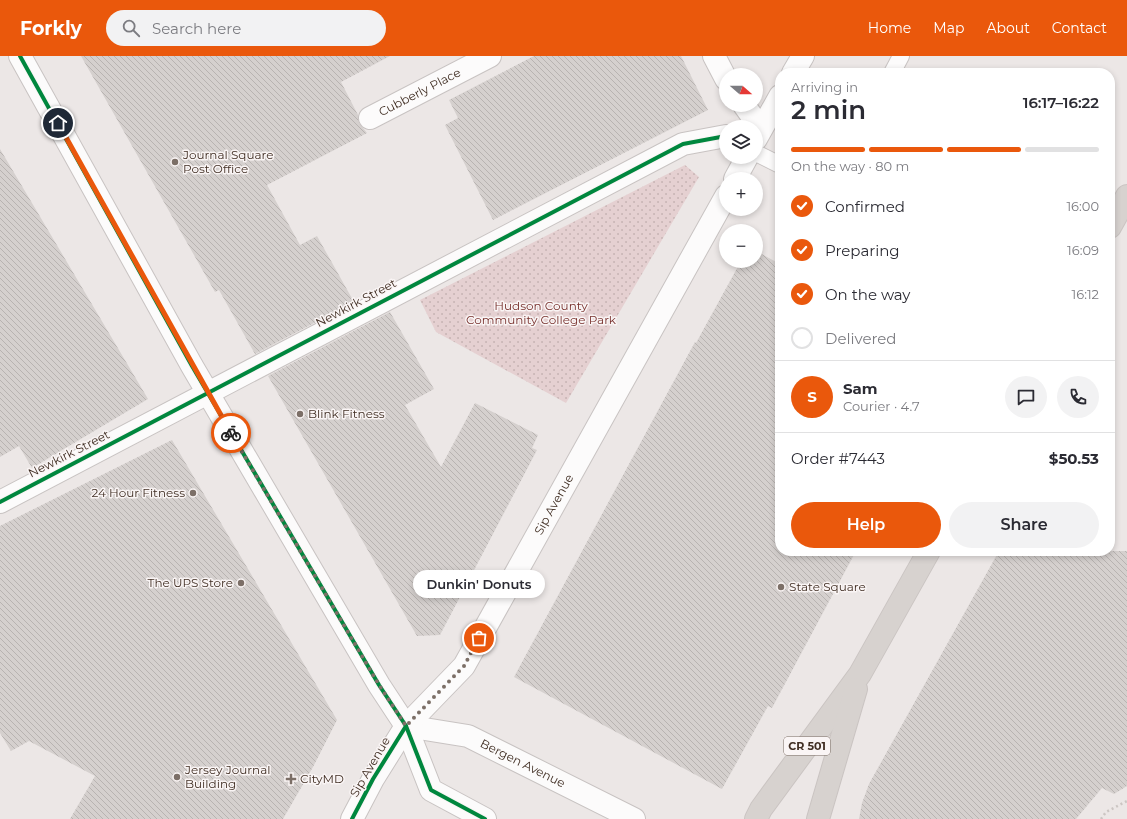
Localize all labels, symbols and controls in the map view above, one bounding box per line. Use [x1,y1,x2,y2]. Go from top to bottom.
search box [106,10,386,46]
text: Forkly [20,17,82,40]
icon: search [120,17,142,39]
text: Search here [152,19,241,38]
text: Home [868,19,911,37]
text: Map [933,19,964,37]
text: About [986,19,1030,37]
text: Contact [1052,19,1107,37]
street label: Cubberly Place [376,64,463,119]
north arrow [719,68,763,112]
map controls [719,68,763,268]
text: Arriving in [791,79,858,95]
text: 16:17–16:22 [1023,93,1099,112]
text: 2 min [791,94,866,126]
pin [41,106,75,140]
icon: home [47,112,69,134]
button: layers [719,120,763,164]
place label: Journal Square Post Office [182,147,273,176]
marker: Journal Square Post Office [170,157,180,167]
text: On the way · 80 m [791,158,909,174]
button: + [719,172,763,216]
icon: check [791,195,813,217]
text: Confirmed [825,197,905,216]
text: 16:00 [1066,198,1099,214]
button: − [719,224,763,268]
icon: check [791,239,813,261]
text: Preparing [825,241,900,260]
text: 16:09 [1067,242,1099,258]
street label: Newkirk Street [313,275,399,330]
icon: check [791,283,813,305]
text: On the way [825,285,910,304]
text: 16:12 [1072,286,1099,302]
park label: Hudson County Community College Park [466,298,617,327]
text: Delivered [825,329,897,348]
button: chat [1005,376,1047,418]
button: phone [1057,376,1099,418]
text: Sam [843,379,878,398]
text: S [807,387,817,406]
text: Courier · 4.7 [843,398,920,414]
place label: Blink Fitness [308,406,385,421]
marker: Blink Fitness [295,409,305,419]
courier [211,413,251,453]
icon: bike [220,422,242,444]
street label: Newkirk Street [26,427,112,480]
text: Order #7443 [791,449,885,468]
text: $50.53 [1049,449,1099,468]
street label: Sip Avenue [531,471,577,537]
place label: 24 Hour Fitness [91,485,185,500]
marker: 24 Hour Fitness [188,488,198,498]
button: Help [791,502,941,548]
button: Share [949,502,1099,548]
callout: Dunkin' Donuts [413,570,545,598]
place label: The UPS Store [148,575,233,590]
text: Dunkin' Donuts [427,576,531,592]
marker: The UPS Store [236,578,246,588]
place label: State Square [789,579,866,594]
marker: State Square [776,582,786,592]
pin [462,621,496,655]
icon: bag [468,627,490,649]
street label: Sip Avenue [346,734,393,800]
street label: Bergen Avenue [478,735,568,790]
road number: CR 501 [784,737,830,755]
place label: Jersey Journal Building [184,762,270,791]
place label: CityMD [300,771,344,786]
marker: Jersey Journal Building [172,772,182,782]
marker: CityMD [285,773,297,785]

